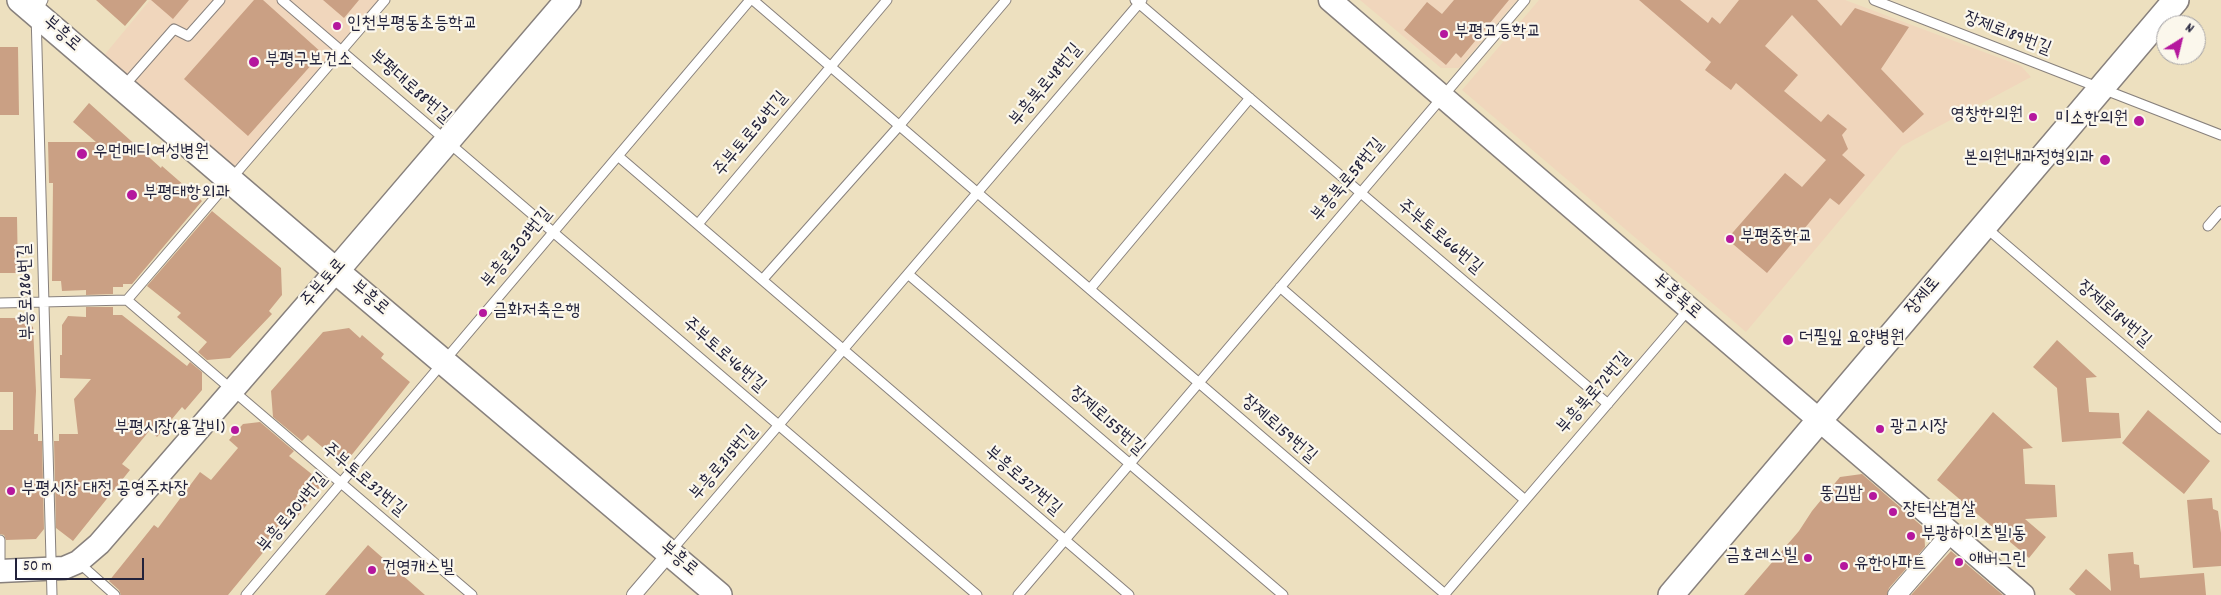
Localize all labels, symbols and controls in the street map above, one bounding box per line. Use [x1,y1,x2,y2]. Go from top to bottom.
street label: 장제로189번길 [1960,8,2054,62]
street label: 부흥로 [38,13,84,57]
place label: 인천부평동초등학교 [347,15,477,37]
north arrow [2156,15,2206,65]
text: N [2181,19,2198,39]
marker: 인천부평동초등학교 [331,20,343,32]
place label: 부평고등학교 [1454,23,1541,45]
marker: 부평고등학교 [1438,28,1450,40]
street label: 부흥북로48번길 [1006,40,1088,132]
street label: 부평대로88번길 [364,47,454,129]
place label: 부평구보건소 [265,51,352,73]
marker: 부평구보건소 [247,55,261,69]
street label: 주부토로56번길 [710,88,794,182]
place label: 영창한의원 [1951,106,2023,128]
place label: 미소한의원 [2056,110,2128,132]
marker: 영창한의원 [2027,111,2039,123]
marker: 미소한의원 [2132,114,2146,128]
street label: 부흥북로58번길 [1308,135,1390,227]
place label: 우먼메디여성병원 [93,143,209,165]
marker: 우먼메디여성병원 [75,147,89,161]
place label: 본의원내과정형외과 [1964,149,2094,171]
marker: 본의원내과정형외과 [2098,153,2112,167]
place label: 부평대항외과 [143,184,230,206]
marker: 부평대항외과 [125,188,139,202]
street label: 주부토로66번길 [1392,196,1486,280]
street label: 부흥로303번길 [478,204,558,294]
place label: 부평중학교 [1740,228,1812,250]
marker: 부평중학교 [1724,233,1736,245]
street label: 부흥로286번길 [16,243,40,341]
street label: 주부토로 [298,255,352,313]
street label: 부흥북로 [1647,271,1705,325]
street label: 장제로 [1902,273,1946,321]
street label: 부흥로 [345,277,393,321]
street label: 장제로184번길 [2072,277,2154,353]
place label: 금화저축은행 [493,302,580,324]
marker: 금화저축은행 [477,307,489,319]
street label: 주부토로46번길 [677,314,769,398]
place label: 더필잎 요양병원 [1799,329,1905,351]
marker: 더필잎 요양병원 [1781,333,1795,347]
street label: 부흥북로72번길 [1553,349,1637,439]
street label: 장제로155번길 [1064,383,1148,461]
street label: 장제로159번길 [1236,391,1320,469]
place label: 광고시장 [1890,418,1948,440]
place label: 부평시장(용갈비) [115,419,225,441]
street label: 부흥로315번길 [686,422,764,506]
marker: 광고시장 [1874,423,1886,435]
marker: 부평시장(용갈비) [229,424,241,436]
street label: 주부토로32번길 [317,440,409,522]
street label: 부흥로327번길 [979,443,1065,521]
street label: 부흥로304번길 [254,470,334,558]
place label: 부평시장 대정 공영주차장 [21,480,189,502]
marker: 부평시장 대정 공영주차장 [5,485,17,497]
place label: 뚱김밥 [1820,485,1863,507]
marker: 뚱김밥 [1867,490,1879,502]
place label: 장터삼겹살 [1903,501,1975,523]
marker: 장터삼겹살 [1887,506,1899,518]
place label: 부광하이츠빌1동 [1921,525,2026,547]
marker: 부광하이츠빌1동 [1905,530,1917,542]
street label: 부흥로 [654,538,702,582]
place label: 금호레스빌 [1726,547,1798,569]
scale bar [18,548,146,580]
place label: 애버그린 [1969,551,2027,573]
marker: 금호레스빌 [1802,552,1814,564]
place label: 유한아파트 [1854,555,1926,577]
text: 50 m [23,556,52,578]
marker: 애버그린 [1953,556,1965,568]
place label: 건영캐스빌 [382,559,454,581]
marker: 유한아파트 [1838,560,1850,572]
marker: 건영캐스빌 [366,564,378,576]

